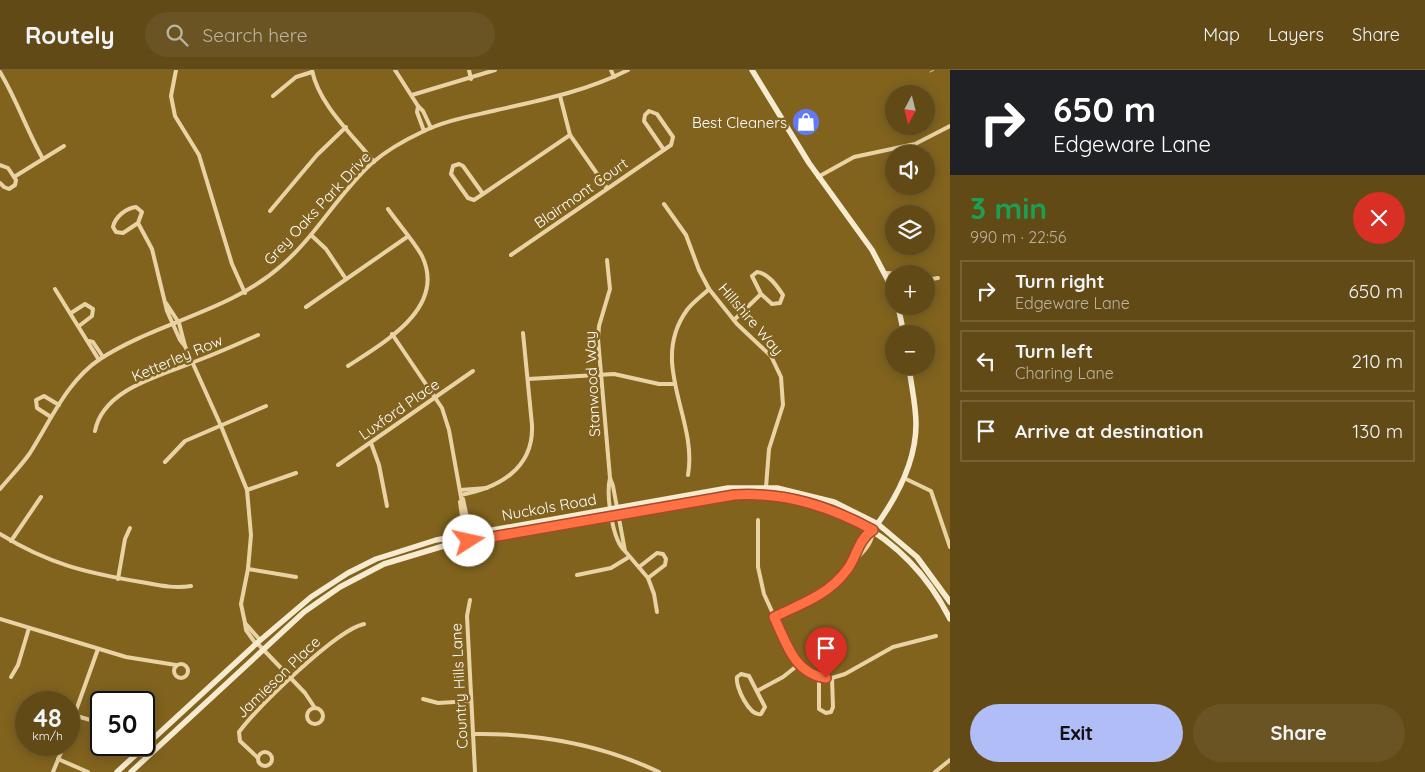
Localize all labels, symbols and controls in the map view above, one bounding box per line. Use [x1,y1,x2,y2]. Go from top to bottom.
search box [145,12,495,57]
text: Routely [25,20,115,50]
icon: search [163,21,191,49]
text: Search here [203,23,307,47]
text: Map [1203,23,1240,46]
text: Layers [1268,23,1324,46]
text: Share [1352,23,1400,46]
north arrow [885,85,935,135]
map controls [885,85,935,375]
text: 650 m [1053,87,1156,131]
icon: right [970,90,1035,155]
shop icon: Best Cleaners [791,107,821,137]
place label: Best Cleaners [692,113,787,132]
text: Edgeware Lane [1053,130,1211,158]
button: sound [885,145,935,195]
street label: Grey Oaks Park Drive [259,147,375,269]
street label: Blairmont Court [530,154,632,232]
text: 3 min [970,189,1047,227]
button: close [1353,192,1405,244]
button: layers [885,205,935,255]
text: 990 m · 22:56 [970,227,1066,247]
button: + [885,265,935,315]
text: Turn right [1015,269,1104,293]
icon: right [972,277,1000,305]
street label: Hillshire Way [714,279,788,359]
text: 650 m [1349,279,1403,303]
text: Edgeware Lane [1015,293,1130,313]
button: − [885,325,935,375]
street label: Ketterley Row [129,330,225,386]
street label: Stanwood Way [580,331,604,437]
text: Turn left [1015,339,1093,363]
icon: left [972,347,1000,375]
text: 210 m [1352,349,1403,373]
text: Charing Lane [1015,363,1114,383]
street label: Luxford Place [355,374,443,444]
icon: arrive [972,417,1000,445]
text: Arrive at destination [1015,419,1204,443]
text: 130 m [1352,419,1403,443]
street label: Nuckols Road [500,489,598,525]
position arrow [442,514,494,566]
street label: Country Hills Lane [446,623,472,749]
pin [805,627,847,678]
street label: Jamieson Place [232,632,324,722]
icon: arrive [812,634,840,662]
speed limit sign: 50 [90,691,155,756]
text: 48 [33,702,62,733]
button: Exit [970,704,1183,762]
button: Share [1193,704,1405,762]
text: km/h [32,728,63,743]

